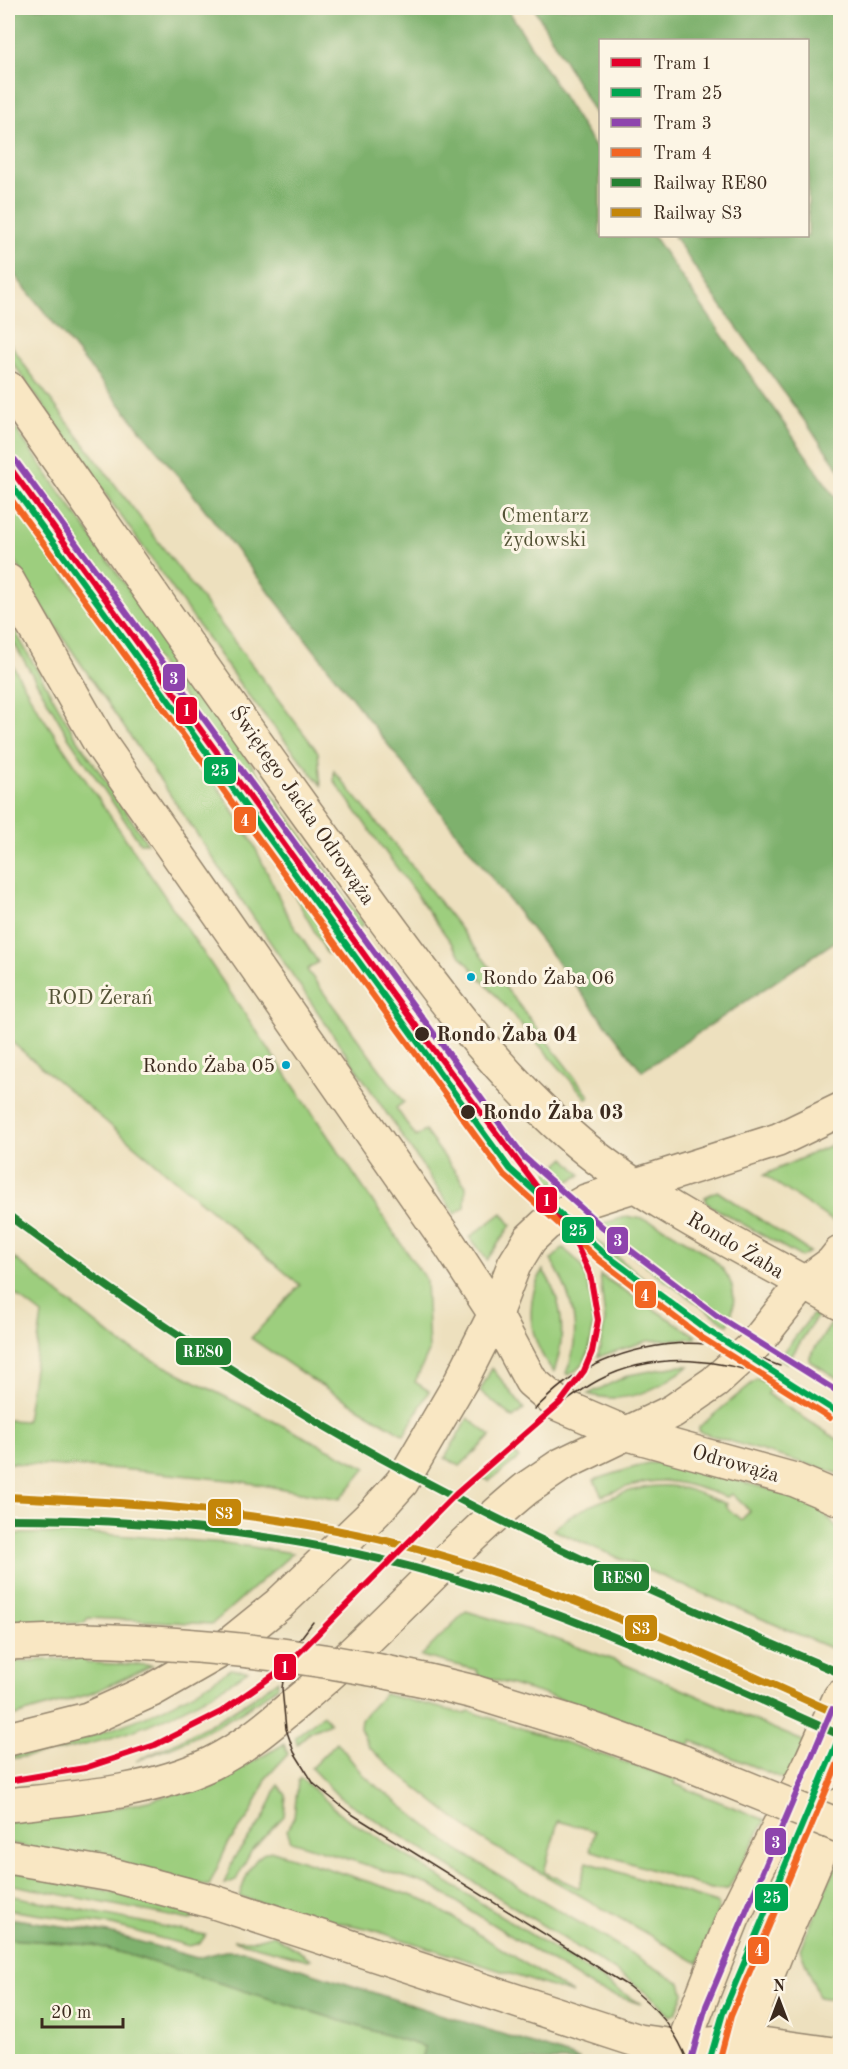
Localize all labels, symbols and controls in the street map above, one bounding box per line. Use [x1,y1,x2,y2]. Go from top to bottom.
legend [599,39,809,237]
text: Tram 1 [653,55,712,73]
text: Tram 25 [653,85,722,103]
text: Tram 3 [653,115,712,133]
text: Tram 4 [653,145,712,163]
text: Railway RE80 [653,175,767,193]
text: Railway S3 [653,205,743,223]
park label: Cmentarz żydowski [501,506,589,551]
line badge: 3 [162,663,186,692]
text: 3 [169,672,179,688]
line badge: 1 [175,696,198,725]
street label: Świętego Jacka Odrowąża [225,700,383,909]
text: 1 [182,704,192,720]
line badge: 25 [203,756,237,785]
text: 25 [211,764,229,780]
line badge: 4 [233,806,257,834]
text: 4 [240,814,250,830]
place label: Rondo Żaba 06 [482,967,615,989]
marker: Rondo Żaba 06 [465,971,477,983]
park label: ROD Żerań [47,984,153,1009]
place label: Rondo Żaba 04 [436,1022,578,1046]
marker: Rondo Żaba 04 [413,1025,431,1043]
place label: Rondo Żaba 05 [142,1055,275,1077]
marker: Rondo Żaba 05 [280,1059,292,1071]
place label: Rondo Żaba 03 [482,1100,624,1124]
marker: Rondo Żaba 03 [459,1103,477,1121]
line badge: 1 [535,1186,558,1214]
text: 1 [542,1194,552,1210]
street label: Rondo Żaba [683,1206,790,1283]
line badge: 25 [561,1216,595,1244]
text: 25 [569,1224,587,1240]
line badge: 3 [606,1226,629,1255]
text: 3 [613,1234,623,1250]
line badge: 4 [634,1280,657,1309]
text: 4 [640,1289,650,1305]
line badge: RE80 [175,1337,232,1366]
text: RE80 [182,1345,224,1361]
street label: Odrowąża [689,1442,782,1487]
line badge: S3 [207,1498,242,1527]
text: S3 [214,1507,234,1523]
line badge: RE80 [593,1563,650,1592]
text: RE80 [601,1571,643,1587]
line badge: S3 [624,1614,658,1642]
text: S3 [631,1622,651,1638]
line badge: 1 [273,1653,297,1681]
text: 1 [280,1661,290,1677]
line badge: 3 [764,1827,787,1856]
text: 3 [771,1836,781,1852]
line badge: 25 [754,1883,789,1912]
text: 25 [763,1891,781,1907]
line badge: 4 [747,1936,770,1965]
text: 4 [754,1944,764,1960]
north arrow [749,1970,809,2030]
text: N [773,1979,786,1995]
scale bar [42,1991,123,2029]
text: 20 m [51,2004,91,2022]

